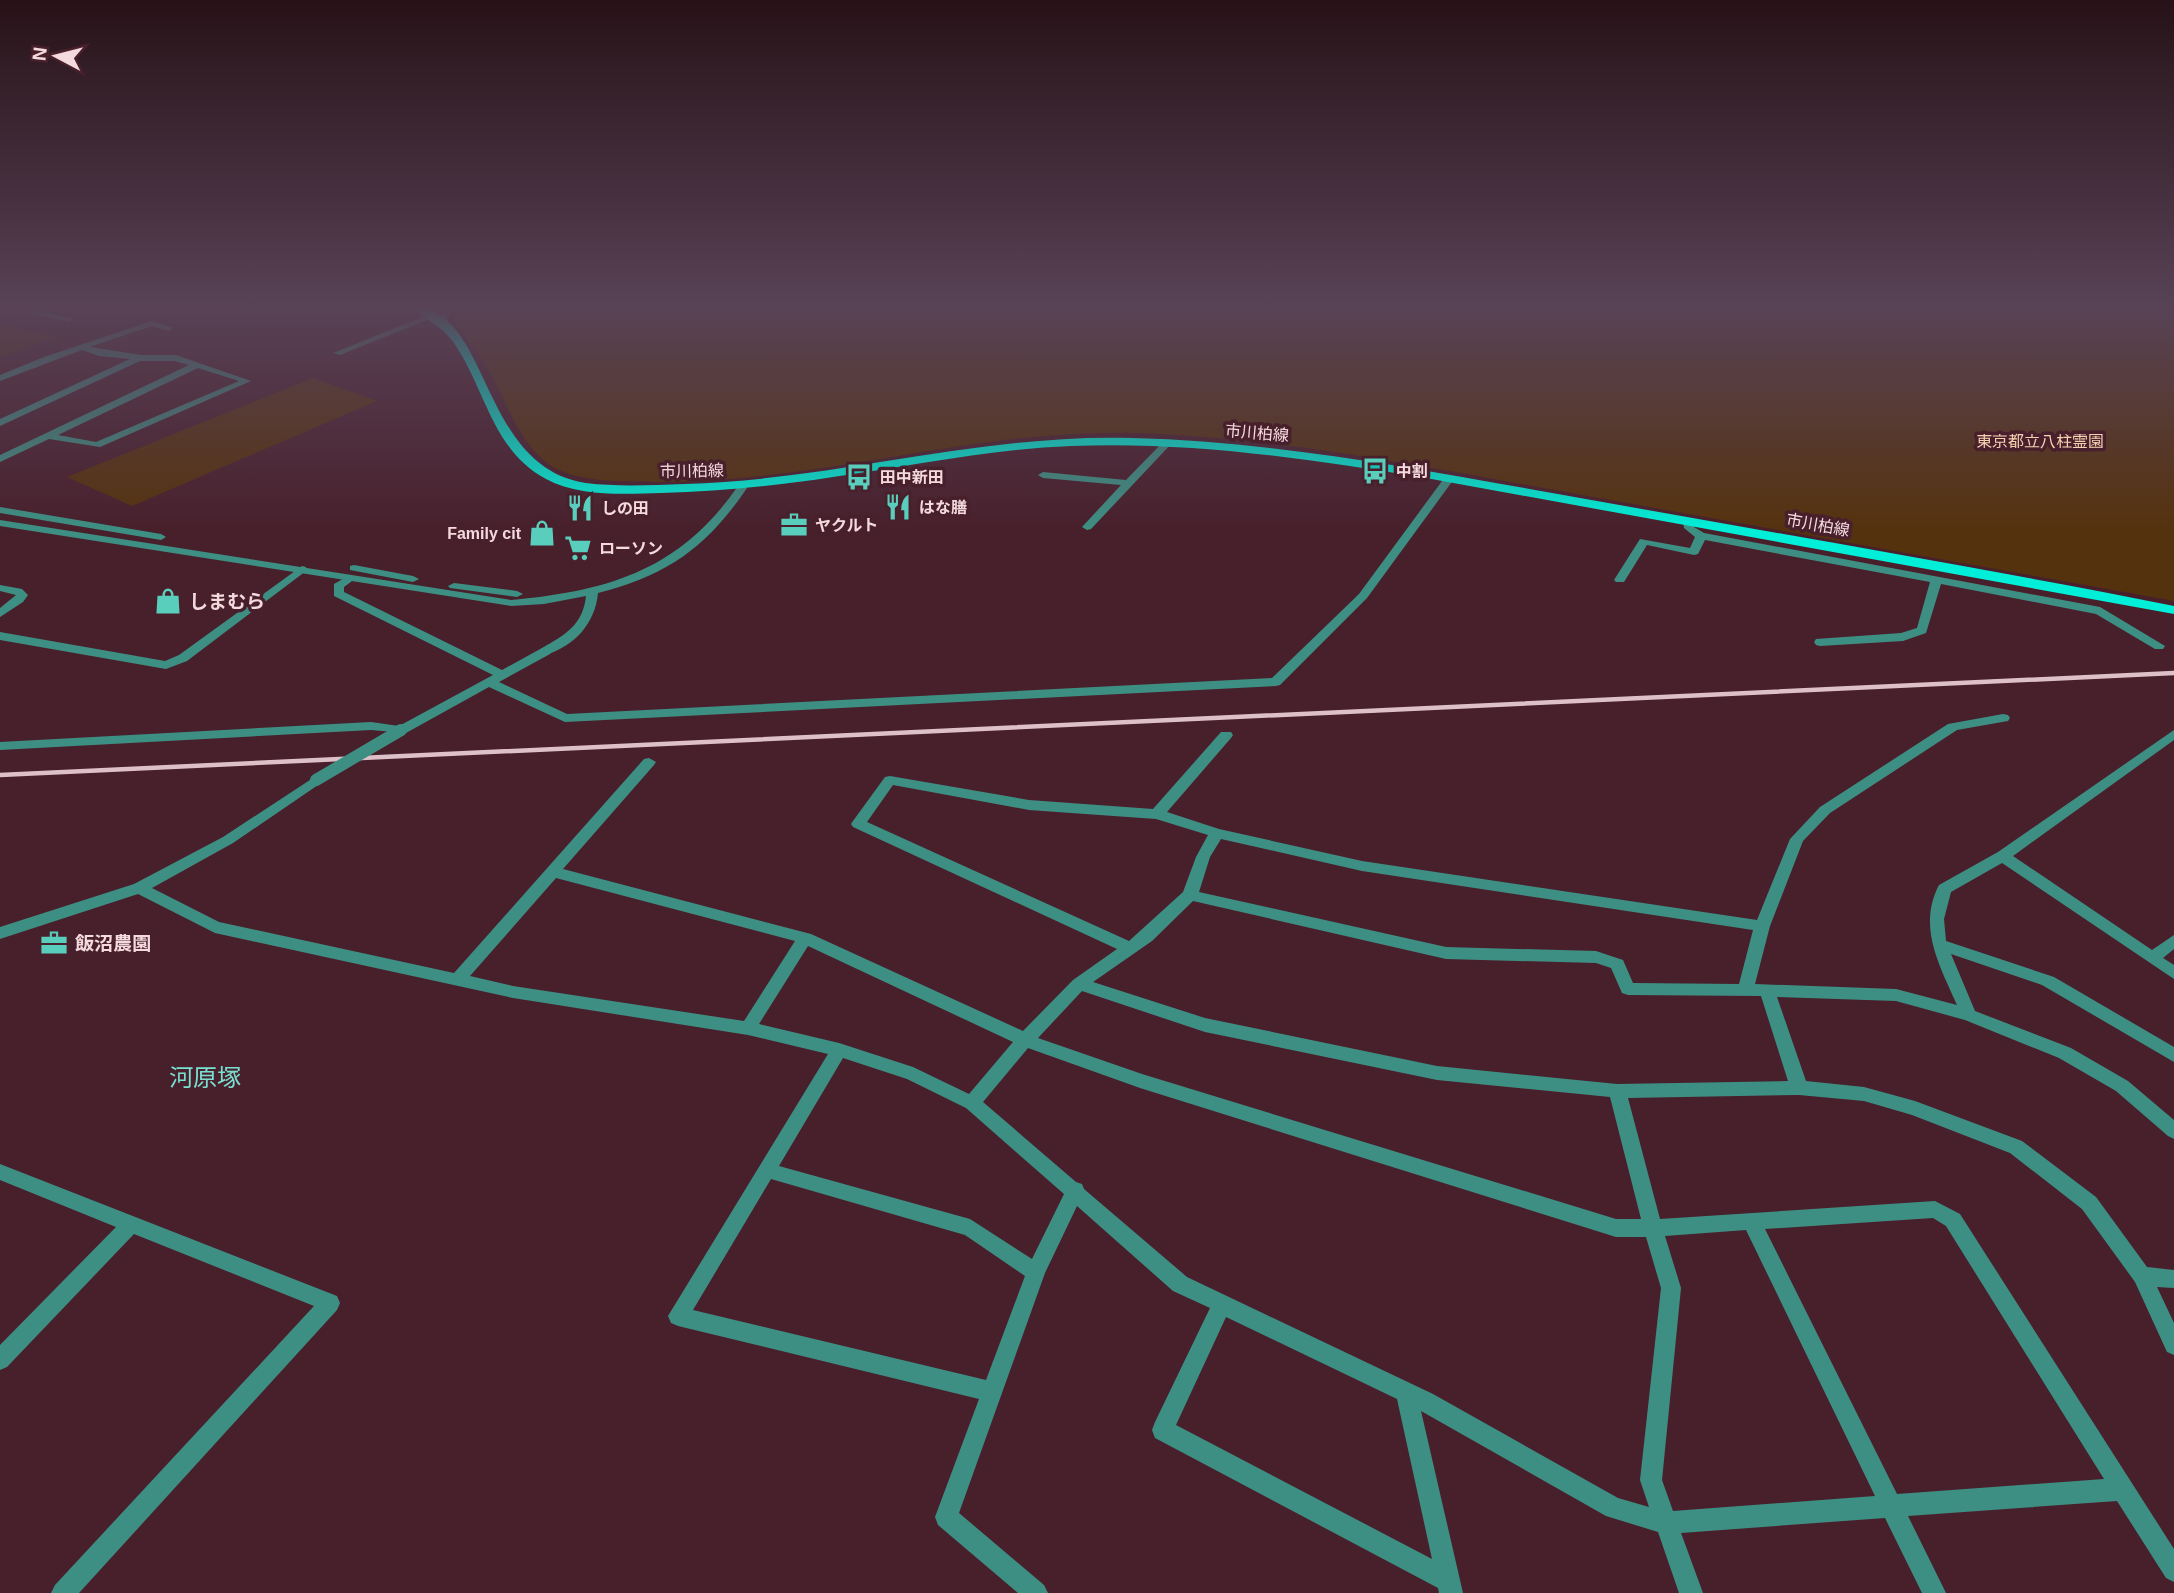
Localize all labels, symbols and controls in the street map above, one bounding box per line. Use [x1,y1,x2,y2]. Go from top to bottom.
north arrow [21,21,91,91]
text: N [28,46,51,62]
street label: 市川柏線 [1224,422,1290,444]
park label: 東京都立八柱霊園 [1976,433,2104,450]
bus stop icon: 中割 [1360,456,1390,486]
street label: 市川柏線 [660,462,724,480]
bus stop icon: 田中新田 [844,462,874,492]
place label: 中割 [1396,463,1428,480]
place label: 田中新田 [880,469,944,486]
restaurant icon: はな膳 [883,492,913,522]
restaurant icon: しの田 [565,493,595,523]
place label: はな膳 [919,499,967,516]
place label: しの田 [601,500,649,517]
office icon: ヤクルト [779,510,809,540]
street label: 市川柏線 [1785,511,1851,539]
place label: ヤクルト [815,517,879,534]
shop icon: Family cit [527,518,557,548]
place label: Family cit [447,525,522,542]
supermarket icon: ローソン [563,533,593,563]
place label: ローソン [599,540,663,557]
shop icon: しまむら [153,586,183,616]
place label: しまむら [189,591,265,612]
office icon: 飯沼農園 [39,928,69,958]
place label: 飯沼農園 [75,933,151,954]
district label: 河原塚 [169,1064,241,1091]

